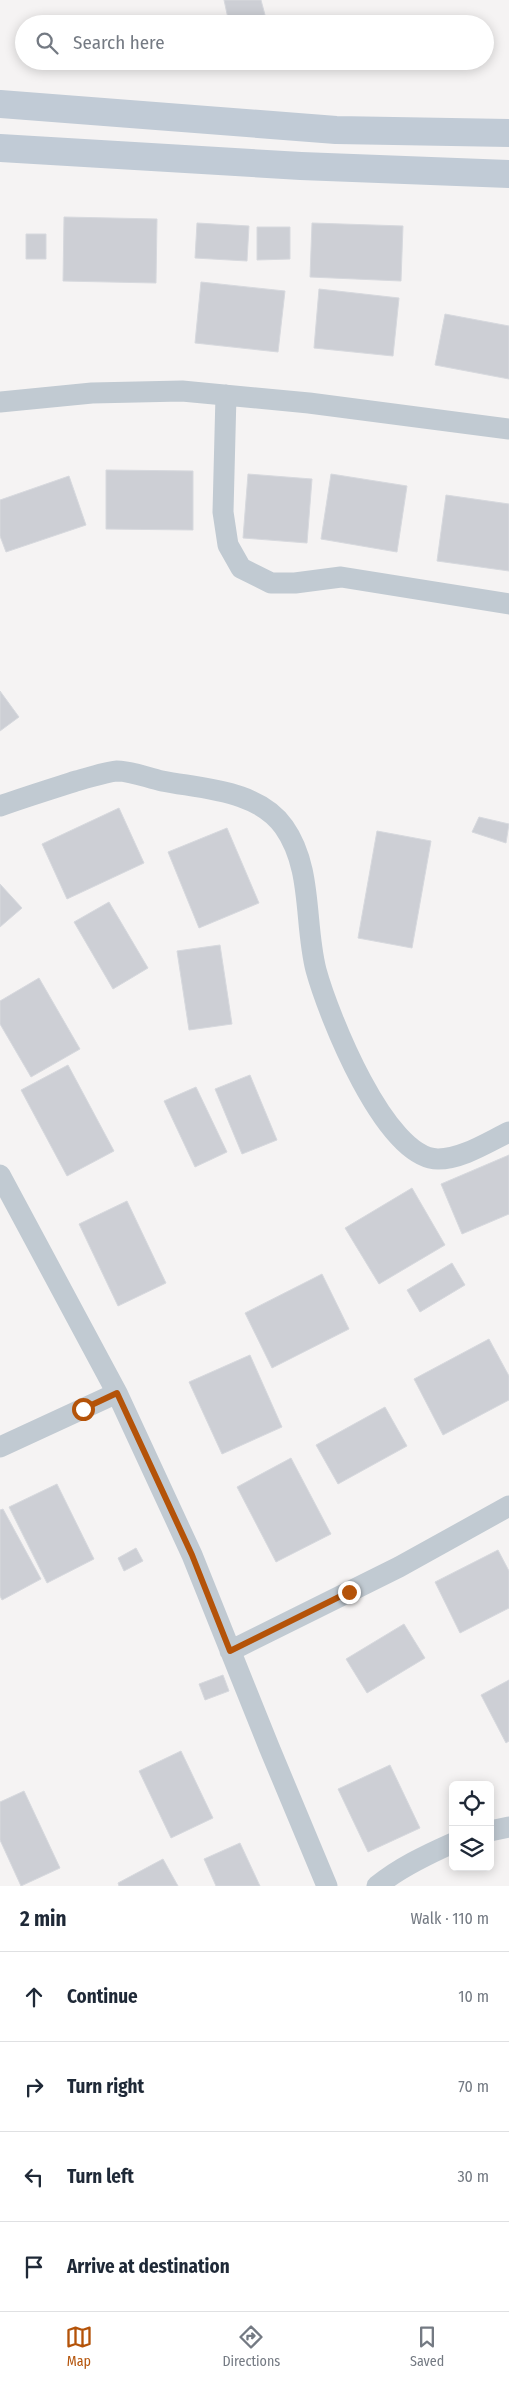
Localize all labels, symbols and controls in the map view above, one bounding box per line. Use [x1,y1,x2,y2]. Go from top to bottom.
search box [15,15,494,70]
icon: search [33,29,61,57]
text: Search here [73,31,165,54]
route start [72,1398,95,1421]
route end [338,1581,361,1604]
map controls [449,1781,494,1871]
button: locate [449,1781,494,1826]
button: layers [449,1826,494,1871]
text: 2 min [20,1906,67,1932]
text: Walk · 110 m [411,1909,489,1928]
icon: ahead [20,1983,48,2011]
text: Continue [67,1985,138,2008]
text: 10 m [458,1987,489,2006]
icon: right [20,2073,48,2101]
text: Turn right [67,2075,144,2098]
text: 70 m [458,2077,489,2096]
icon: left [20,2163,48,2191]
text: Turn left [67,2165,134,2188]
text: 30 m [457,2167,489,2186]
icon: arrive [20,2253,48,2281]
text: Arrive at destination [67,2255,230,2278]
tab: Map [65,2323,93,2370]
tab: Directions [222,2323,280,2370]
tab: Saved [410,2323,444,2370]

